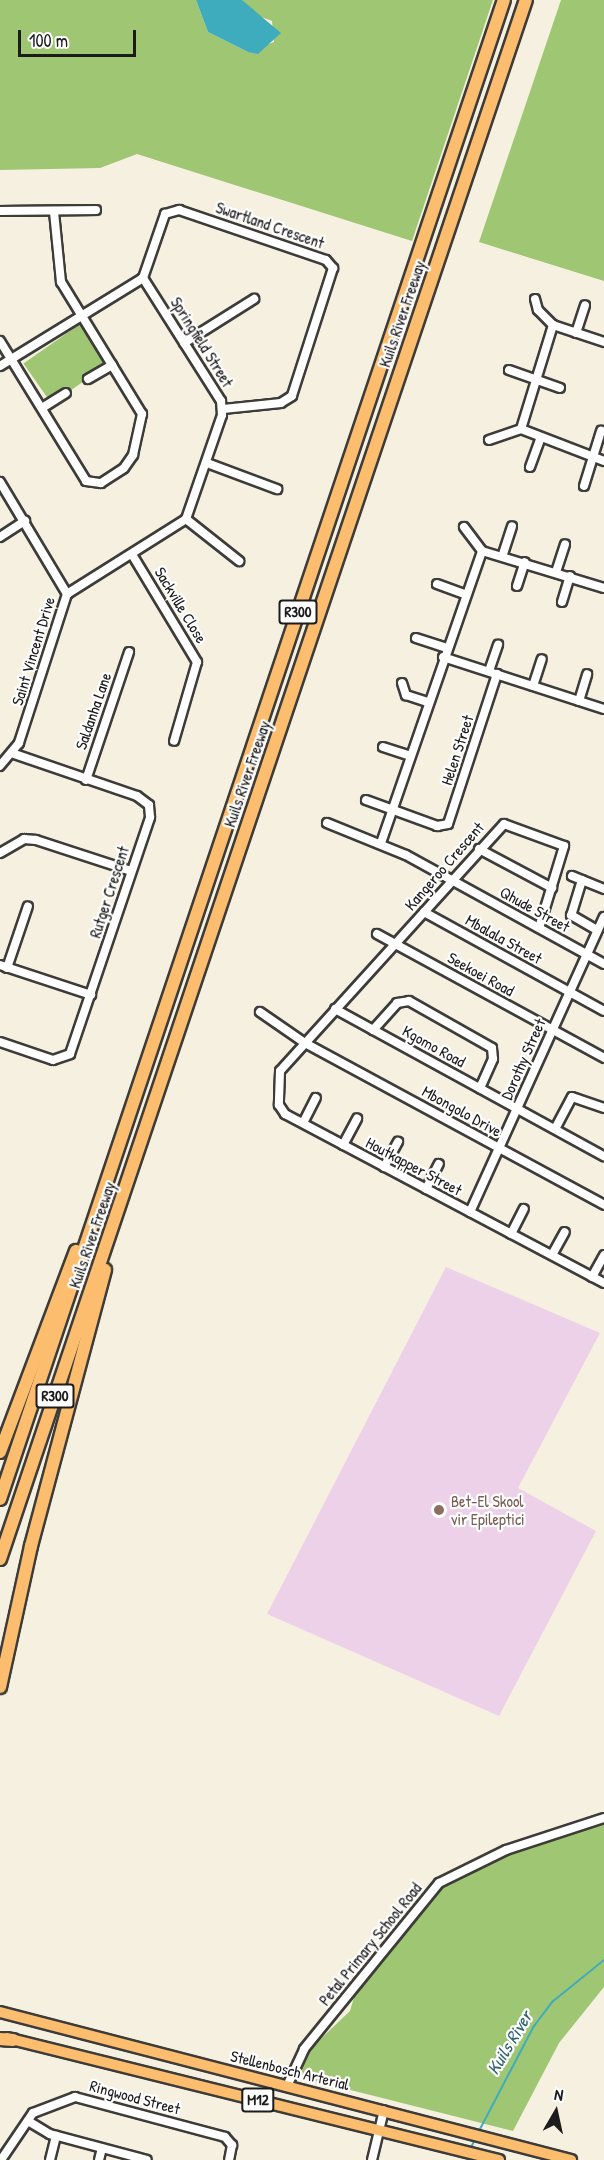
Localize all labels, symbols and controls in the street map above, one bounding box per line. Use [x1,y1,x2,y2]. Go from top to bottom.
scale bar [21,18,140,56]
text: 100 m [29,28,68,53]
street label: Swartland Crescent [213,198,327,252]
street label: Kuils River Freeway [375,258,429,370]
street label: Springfield Street [167,293,237,391]
street label: Sackville Close [151,563,211,647]
street label: Saint Vincent Drive [7,594,59,708]
road number: R300 [278,600,318,624]
street label: Saldanha Lane [71,670,115,752]
street label: Helen Street [437,712,477,788]
street label: Kuils River Freeway [220,718,274,830]
street label: Kangeroo Crescent [400,818,488,914]
street label: Rutger Crescent [85,844,133,940]
street label: Qhude Street [497,882,573,936]
street label: Mbalala Street [462,910,546,968]
street label: Seekoei Road [444,948,518,1000]
street label: Dorothy Street [497,1016,549,1102]
street label: Kgomo Road [399,1021,469,1071]
street label: Mbongolo Drive [419,1081,505,1141]
street label: Houtkapper Street [363,1133,465,1199]
street label: Kuils River Freeway [65,1179,119,1291]
road number: R300 [36,1384,74,1408]
place label: Bet-El Skool vir Epileptici [451,1491,525,1529]
marker: Bet-El Skool vir Epileptici [432,1503,446,1517]
street label: Petal Primary School Road [315,1879,425,2009]
water label: Kuils River [483,2007,537,2079]
street label: Stellenbosch Arterial [229,2046,351,2094]
street label: Ringwood Street [88,2076,182,2118]
north arrow [526,2082,586,2142]
text: N [553,2083,565,2106]
road number: M12 [240,2088,276,2112]

